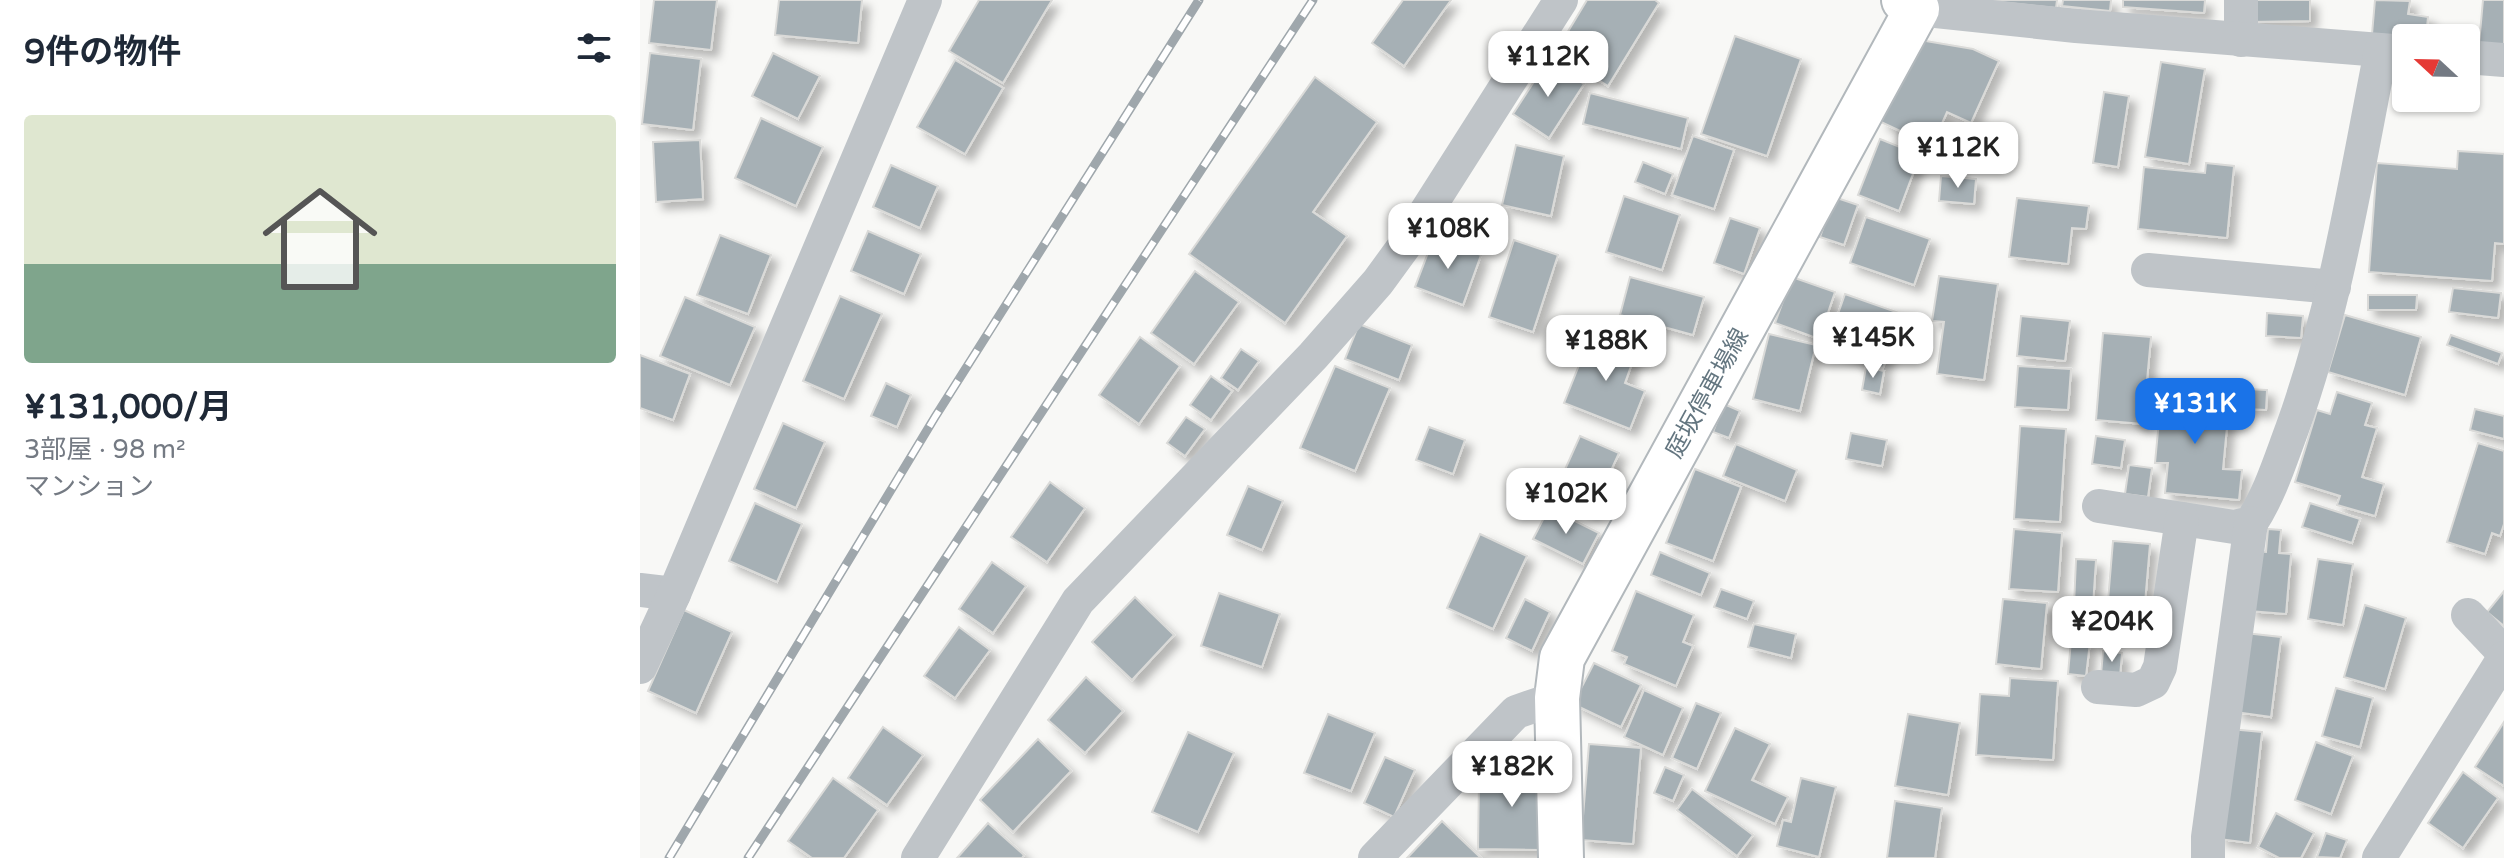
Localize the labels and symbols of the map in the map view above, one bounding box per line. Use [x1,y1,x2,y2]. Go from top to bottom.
north arrow [2392,24,2480,112]
pin: ¥112K [1492,31,1604,99]
pin: ¥112K [1902,122,2014,190]
pin: ¥108K [1392,203,1504,271]
pin: ¥145K [1817,312,1929,380]
pin: ¥188K [1550,315,1662,383]
street label: 庭坂停車場線 [1660,323,1755,463]
pin: ¥131K [2139,378,2251,446]
pin: ¥102K [1510,468,1622,536]
pin: ¥204K [2056,596,2168,664]
pin: ¥182K [1456,741,1568,809]

